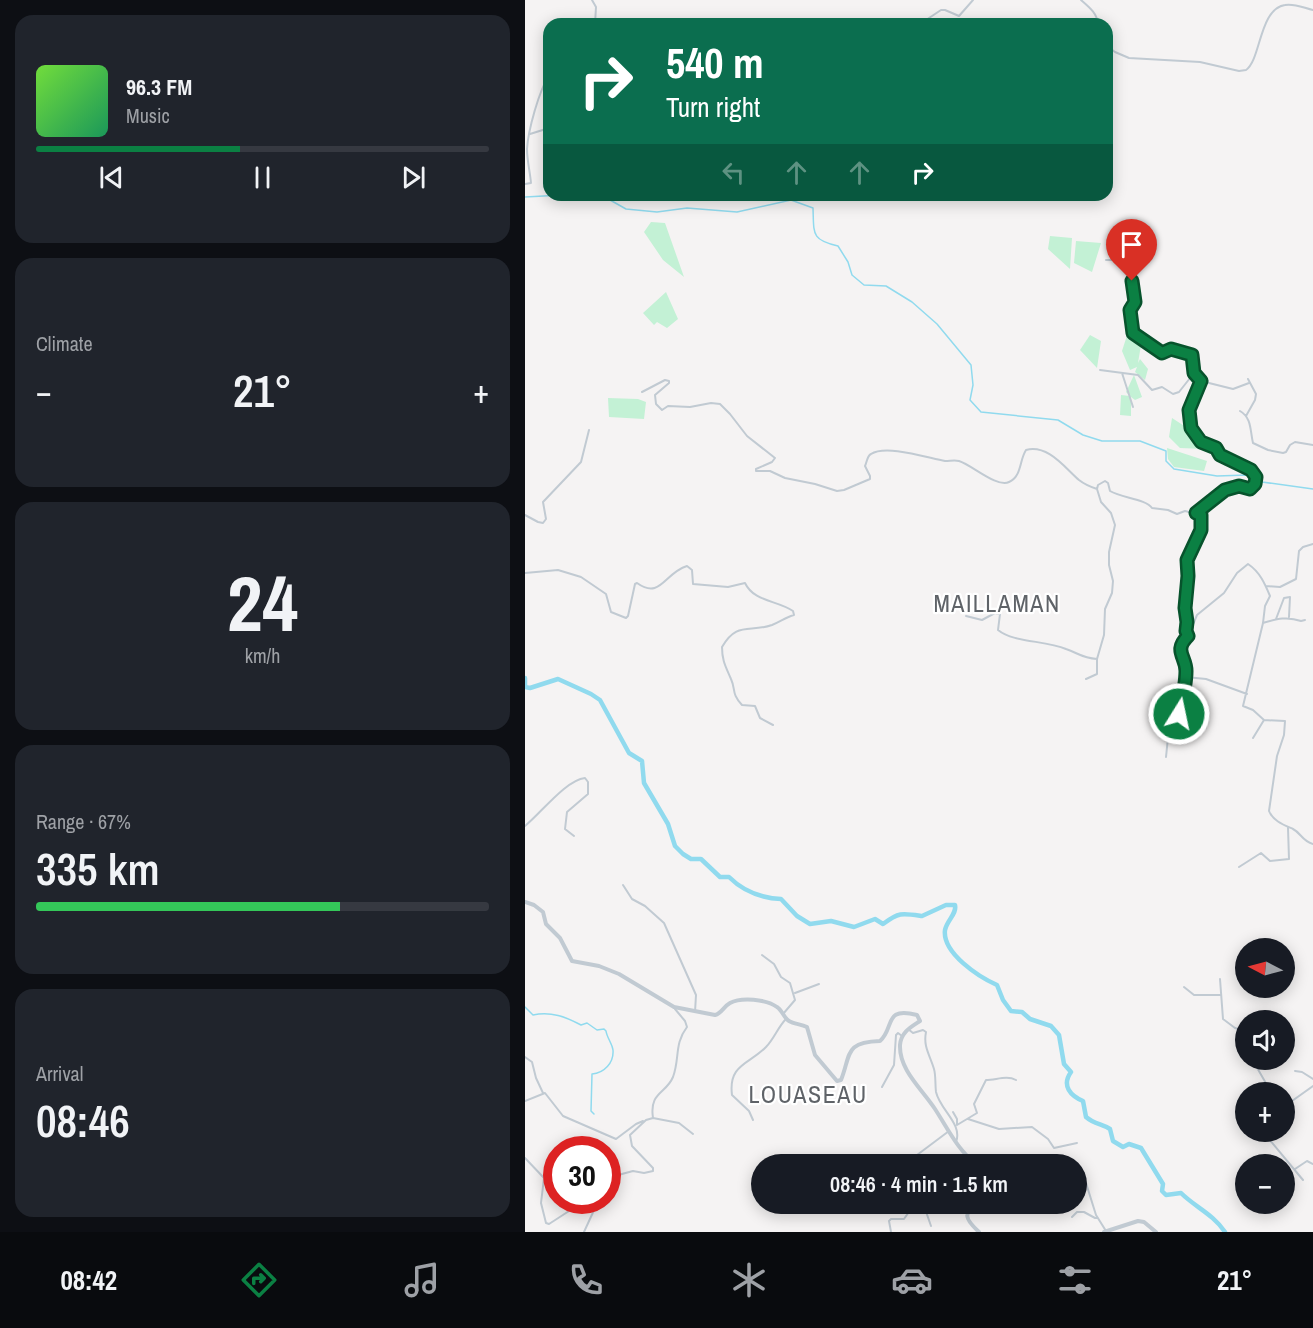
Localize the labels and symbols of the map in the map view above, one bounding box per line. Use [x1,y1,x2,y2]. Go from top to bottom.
pin [1106,219,1157,281]
district label: MAILLAMAN [933,587,1061,619]
position arrow [1147,682,1211,746]
north arrow [1235,938,1295,998]
district label: LOUASEAU [748,1078,868,1110]
speed limit sign: 30 [543,1136,621,1214]

